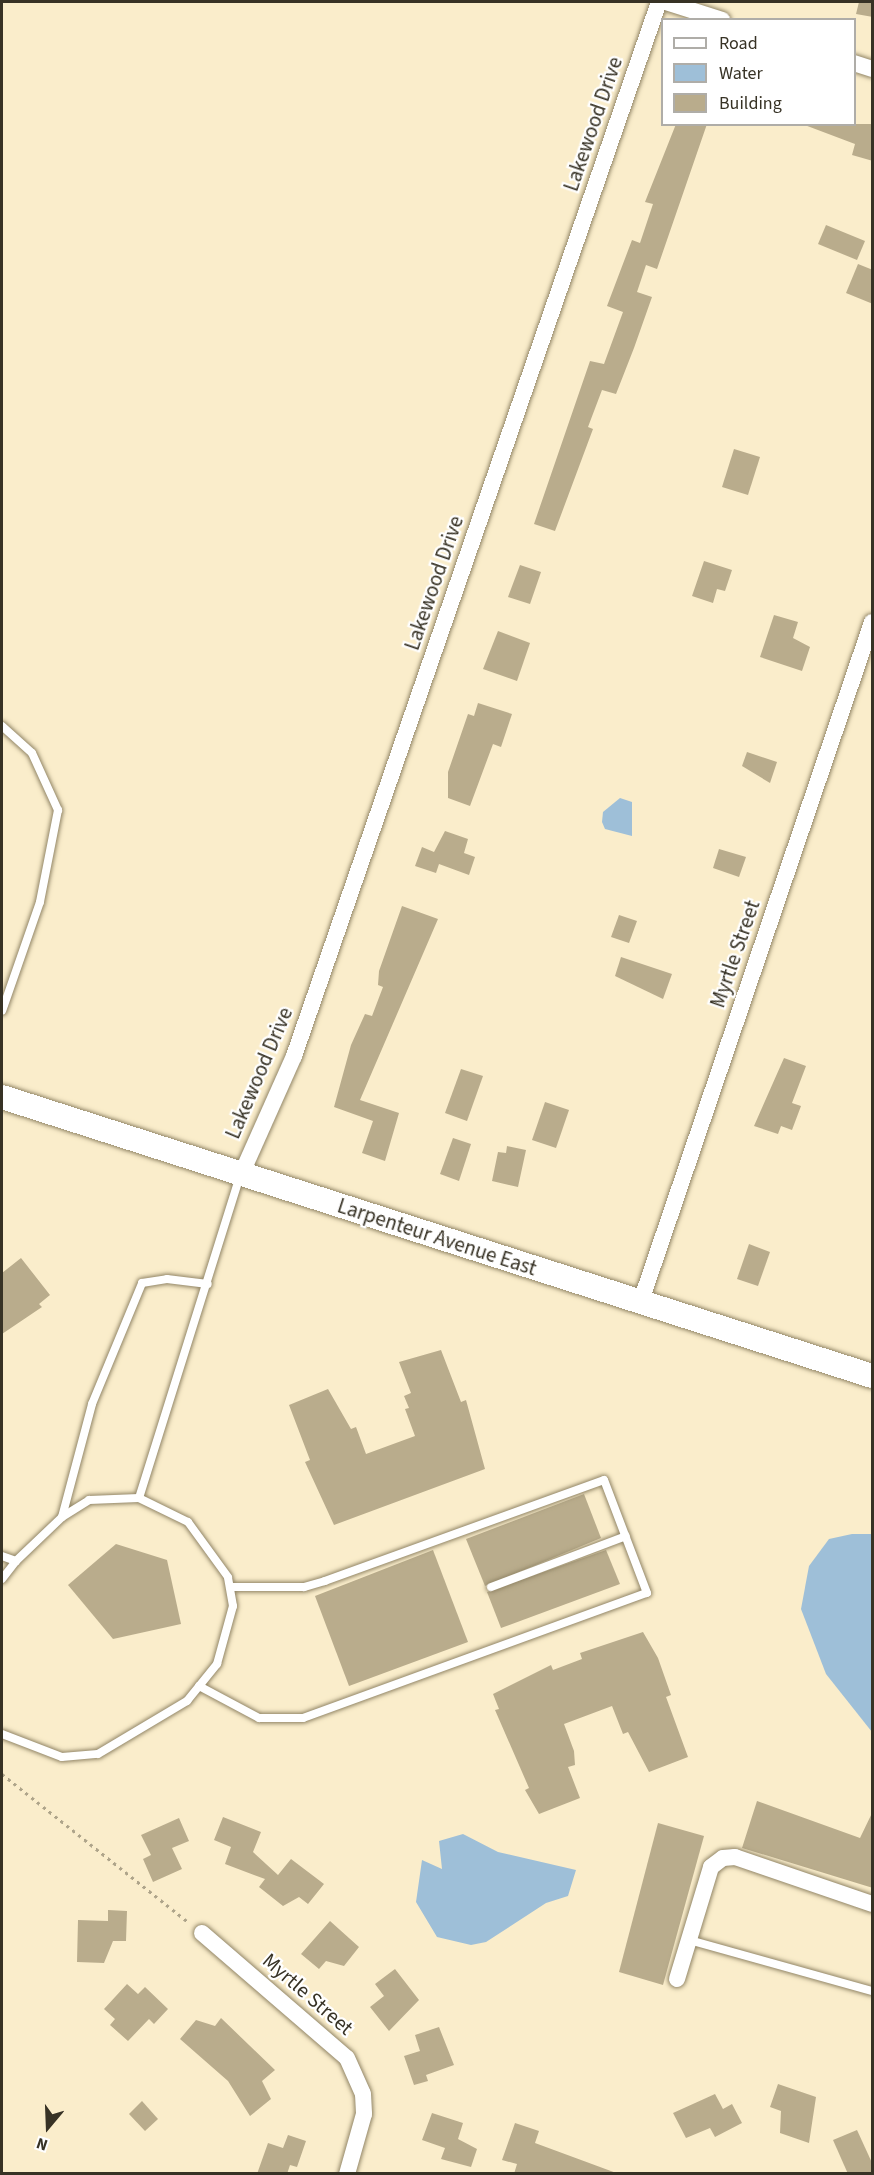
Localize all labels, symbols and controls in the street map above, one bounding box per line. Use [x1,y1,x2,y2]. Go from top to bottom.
legend [661,18,856,126]
text: Road [719,31,758,56]
street label: Lakewood Drive [558,53,628,195]
text: Water [719,61,763,86]
text: Building [719,91,782,116]
street label: Lakewood Drive [399,512,469,654]
street label: Myrtle Street [705,897,765,1011]
street label: Lakewood Drive [220,1003,298,1143]
street label: Larpenteur Avenue East [334,1193,540,1281]
street label: Myrtle Street [257,1948,359,2040]
north arrow [18,2097,78,2157]
text: N [34,2132,51,2156]

